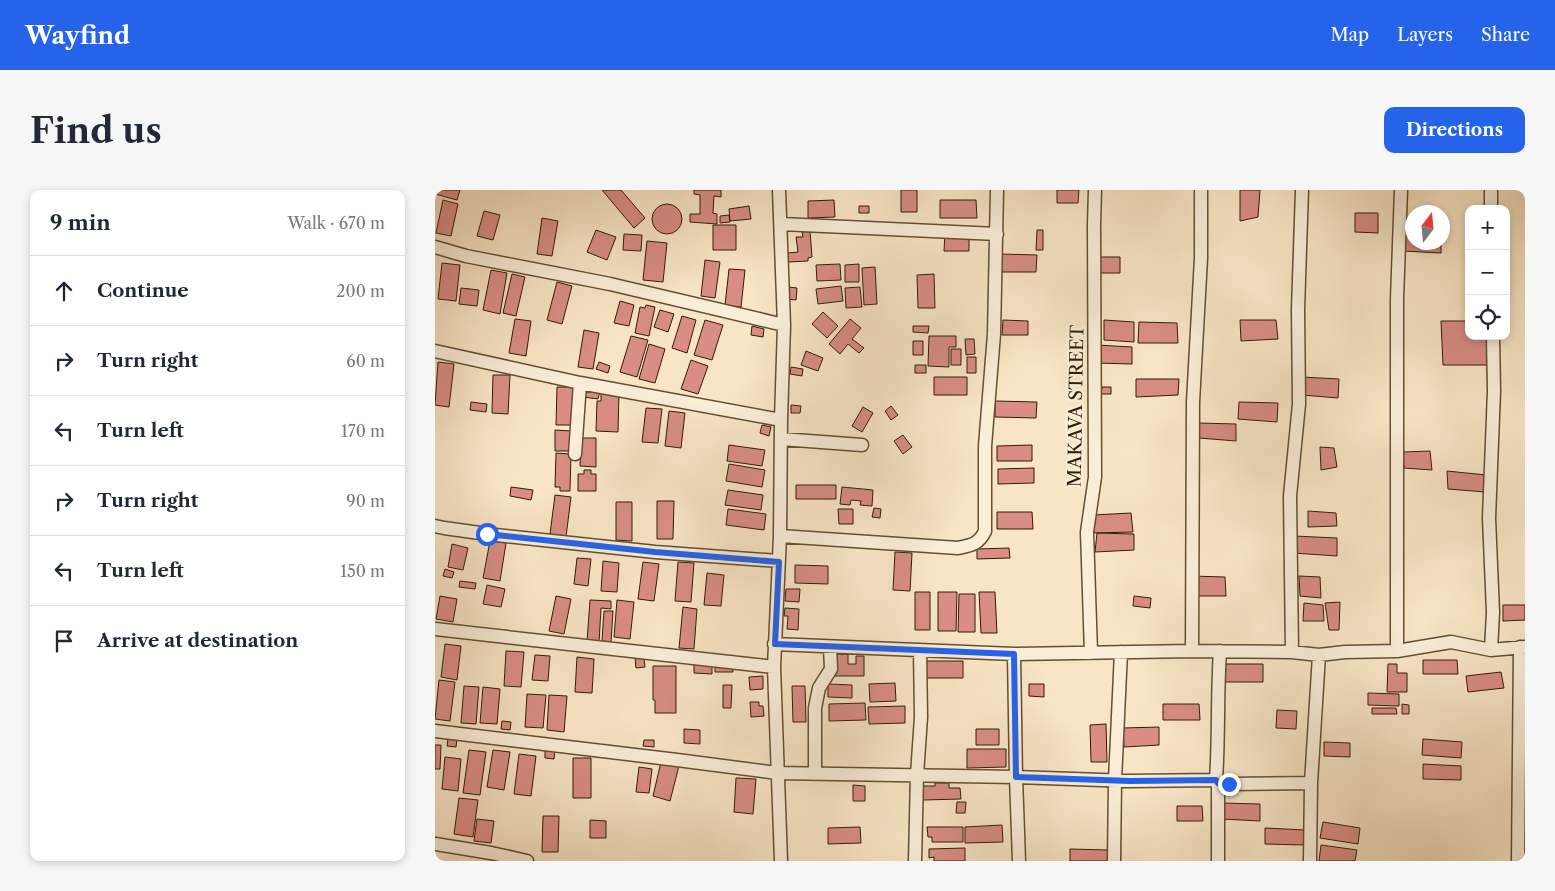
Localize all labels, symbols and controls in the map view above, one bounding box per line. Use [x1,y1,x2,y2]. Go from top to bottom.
text: Wayfind [25,21,130,50]
text: Map [1331,24,1369,46]
text: Layers [1397,24,1453,46]
text: Share [1481,24,1530,46]
button: Directions [1384,107,1525,153]
text: Find us [30,109,162,152]
north arrow [1405,205,1450,250]
map controls [1465,205,1510,340]
button: + [1465,205,1510,250]
text: 9 min [50,210,111,235]
text: Walk · 670 m [287,213,385,233]
button: − [1465,250,1510,295]
icon: ahead [50,277,78,305]
text: Continue [97,279,189,302]
text: 200 m [336,281,385,301]
button: locate [1465,295,1510,340]
street label: MAKAVA STREET [1064,324,1088,487]
icon: right [50,347,78,375]
text: Turn right [97,349,198,372]
text: 60 m [346,351,385,371]
icon: left [50,417,78,445]
text: Turn left [97,419,184,442]
text: 170 m [341,421,385,441]
icon: right [50,487,78,515]
text: Turn right [97,489,198,512]
text: 90 m [346,491,385,511]
route start [476,523,499,546]
icon: left [50,557,78,585]
text: Turn left [97,559,184,582]
text: 150 m [340,561,385,581]
icon: arrive [50,627,78,655]
text: Arrive at destination [97,629,298,652]
route end [1218,773,1241,796]

